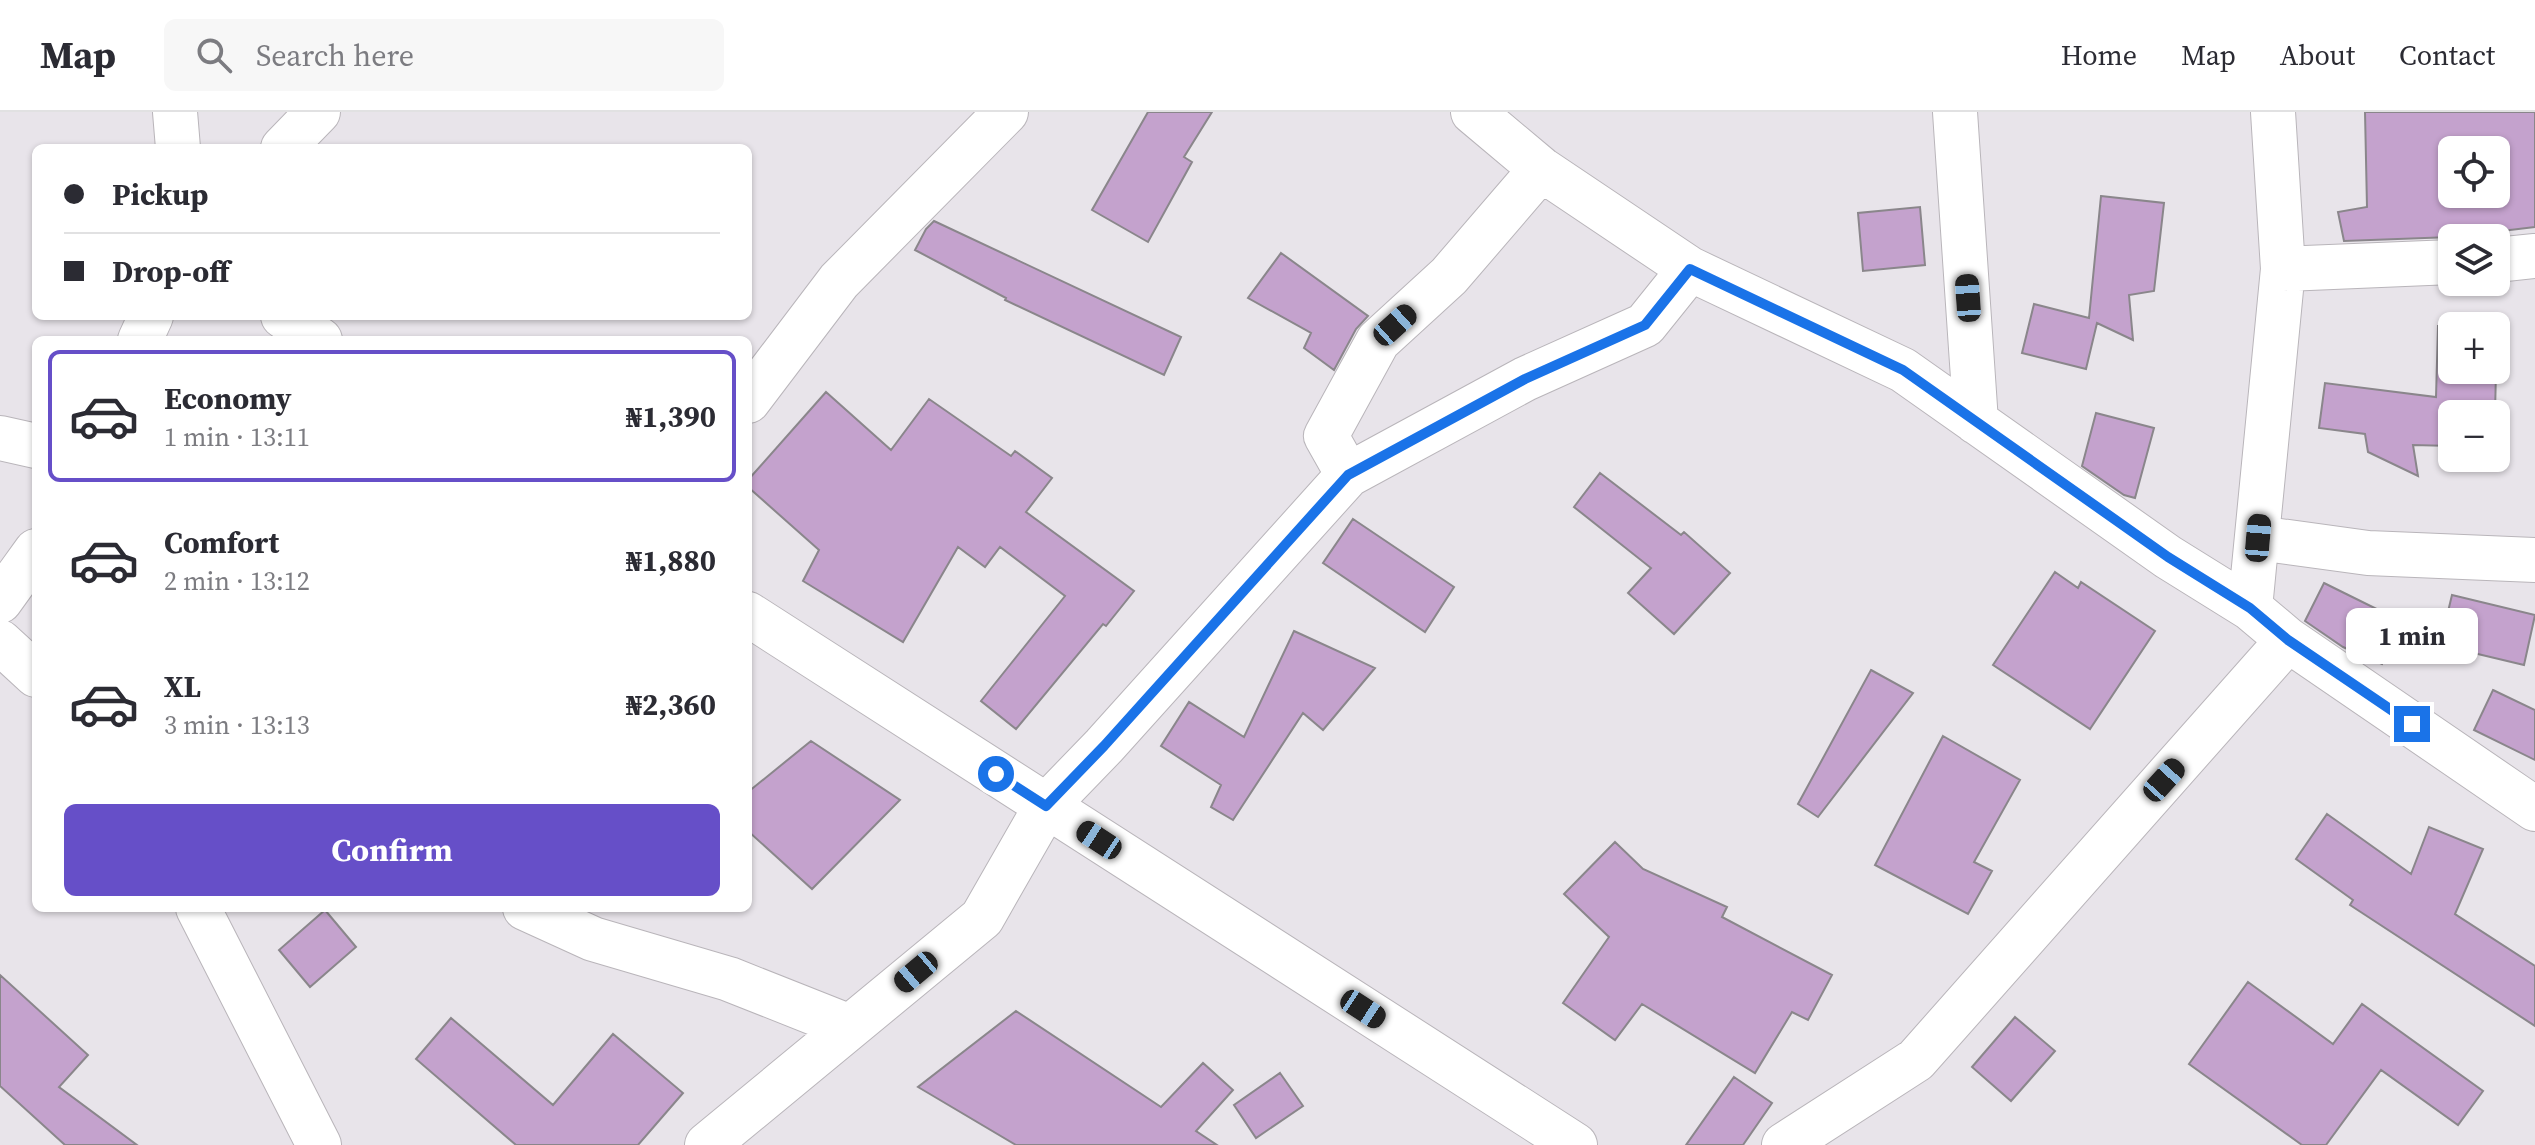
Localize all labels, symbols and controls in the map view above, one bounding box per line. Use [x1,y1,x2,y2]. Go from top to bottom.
search box [164,19,724,91]
text: Map [40,29,116,81]
icon: search [192,33,236,77]
text: Search here [256,35,414,76]
text: Home [2061,36,2137,74]
text: Map [2181,36,2236,74]
text: About [2280,36,2355,74]
text: Contact [2399,36,2495,74]
map controls [2438,136,2510,472]
button: locate [2438,136,2510,208]
text: Pickup [112,174,208,215]
button: layers [2438,224,2510,296]
text: Drop-off [112,251,230,292]
car [1954,273,1982,323]
car [1369,300,1421,350]
button: + [2438,312,2510,384]
text: Economy [164,378,292,419]
icon: car [68,380,140,452]
text: ₦1,390 [626,396,716,437]
button: − [2438,400,2510,472]
text: 1 min · 13:11 [164,419,310,455]
car [2244,513,2272,563]
text: Comfort [164,522,279,563]
icon: car [68,524,140,596]
text: ₦1,880 [626,540,716,581]
text: 2 min · 13:12 [164,563,310,599]
callout: 1 min [2346,608,2478,664]
text: 1 min [2378,618,2446,654]
text: XL [164,666,201,707]
icon: car [68,668,140,740]
text: ₦2,360 [626,684,716,725]
route end [2394,706,2430,742]
text: 3 min · 13:13 [164,707,310,743]
car [2139,754,2189,806]
route start [978,756,1014,792]
button: Confirm [64,804,720,896]
car [1072,817,1126,863]
car [890,947,942,997]
car [1336,986,1390,1032]

